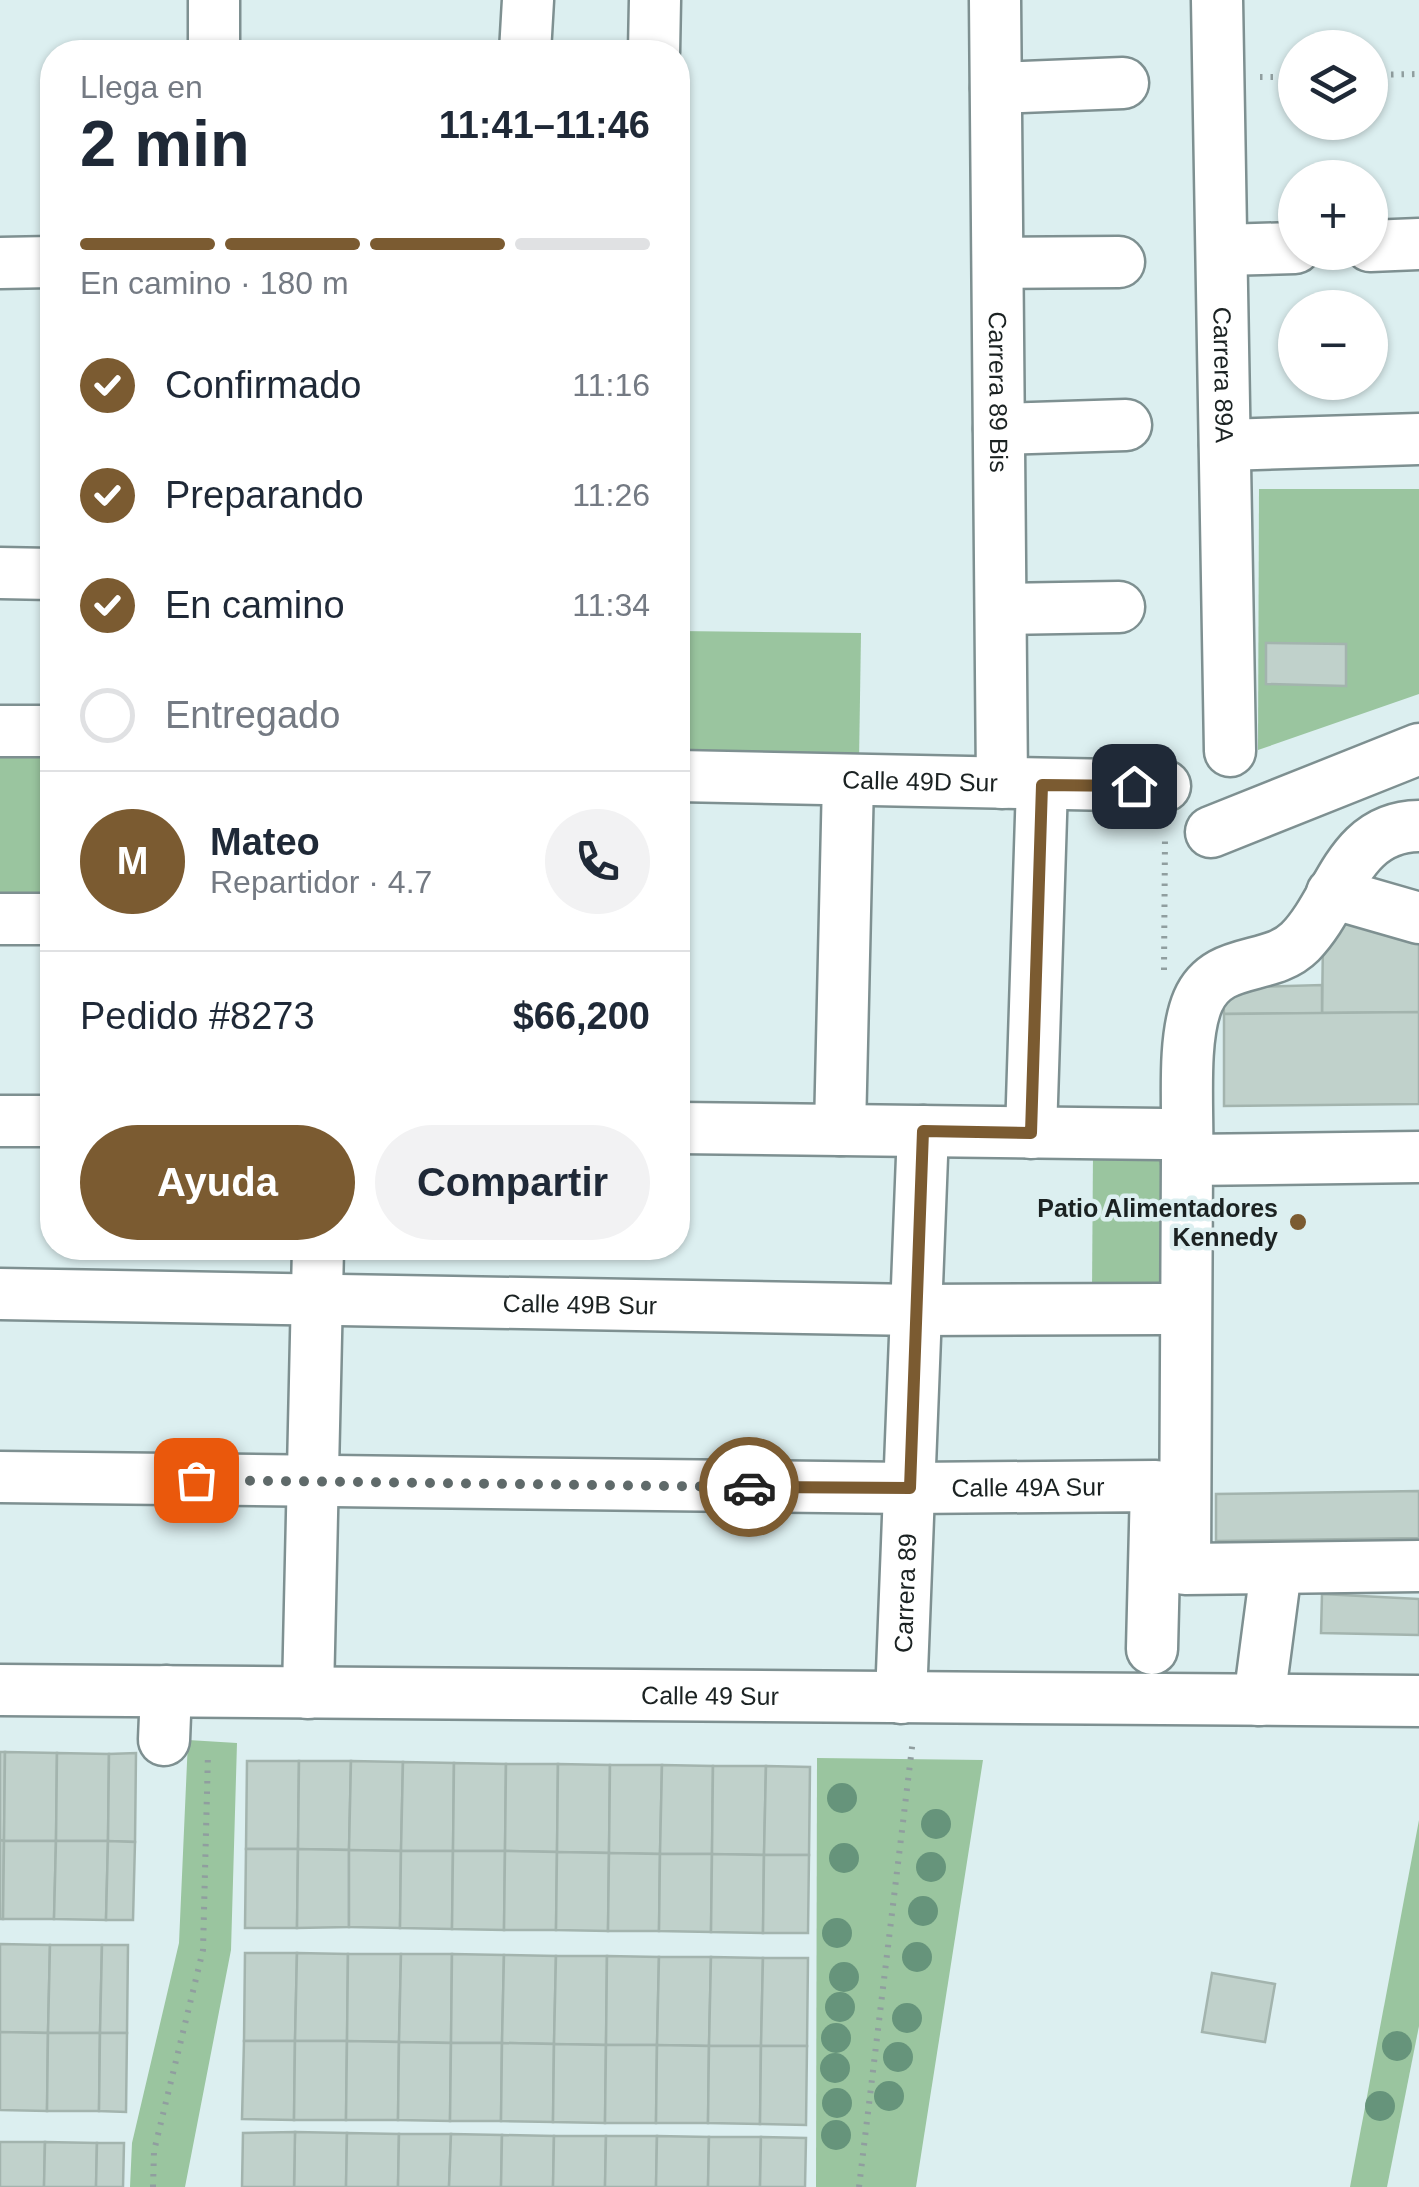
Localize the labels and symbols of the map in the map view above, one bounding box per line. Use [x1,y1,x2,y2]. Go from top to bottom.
street label: Carrera 89A [1208,307,1239,444]
street label: Carrera 89 Bis [984,311,1013,473]
pin [1092,744,1177,829]
street label: Calle 49D Sur [842,765,998,797]
place label: Patio Alimentadores Kennedy [1037,1194,1278,1251]
marker: Patio Alimentadores Kennedy [1287,1211,1309,1233]
street label: Calle 49B Sur [503,1289,657,1319]
courier [699,1437,799,1537]
pin [154,1438,239,1523]
street label: Calle 49A Sur [951,1472,1105,1502]
street label: Carrera 89 [889,1533,921,1653]
street label: Calle 49 Sur [641,1681,779,1710]

